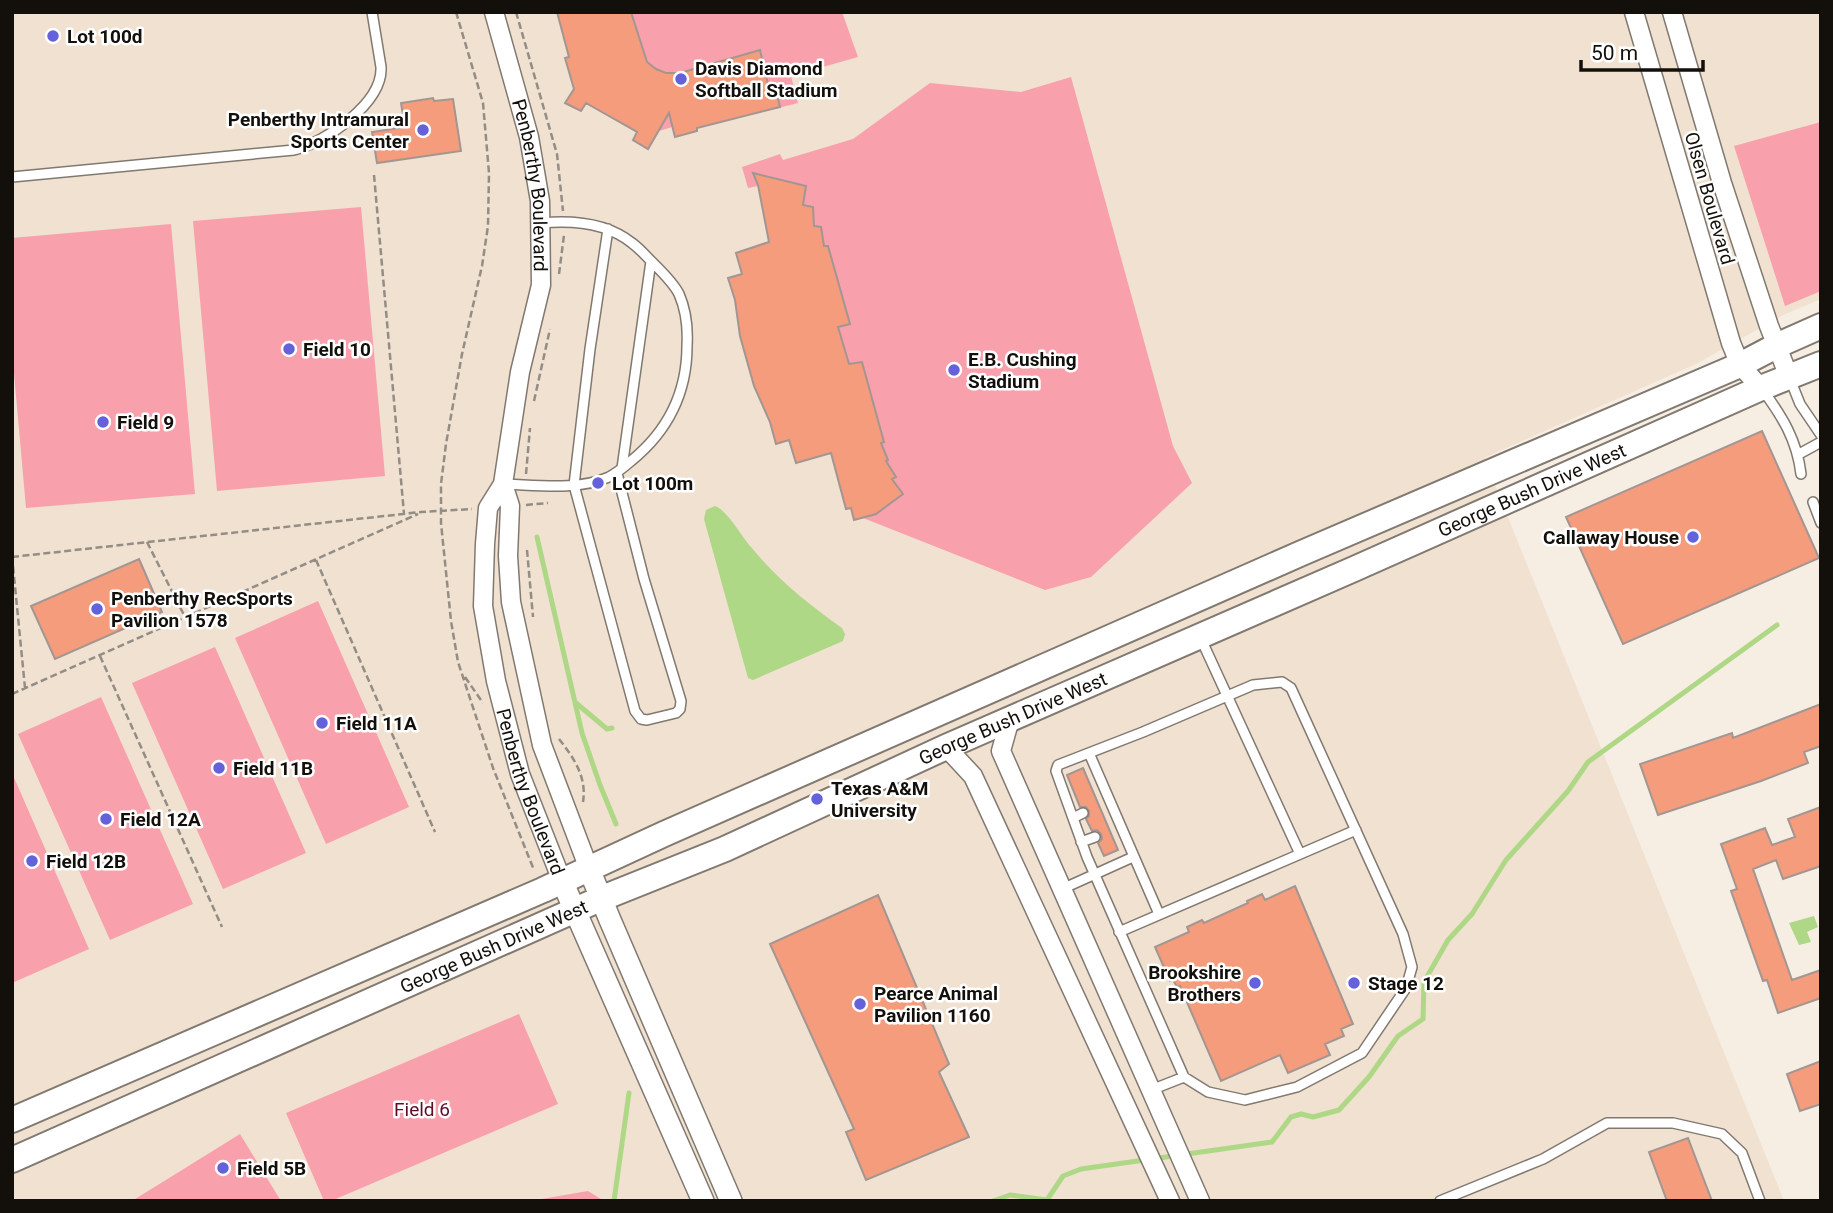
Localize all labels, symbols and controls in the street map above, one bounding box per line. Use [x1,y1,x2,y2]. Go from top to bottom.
place label: Lot 100d [67,25,143,48]
marker: Lot 100d [45,28,61,44]
scale bar [1581,28,1703,72]
text: 50 m [1591,41,1638,65]
place label: Davis Diamond Softball Stadium [695,57,837,102]
marker: Davis Diamond Softball Stadium [673,71,689,87]
street label: Penberthy Boulevard [507,96,552,272]
place label: Penberthy Intramural Sports Center [228,108,409,153]
marker: Penberthy Intramural Sports Center [415,122,431,138]
street label: Olsen Boulevard [1680,129,1739,267]
place label: Field 10 [303,338,371,361]
marker: Field 10 [281,341,297,357]
place label: E.B. Cushing Stadium [968,348,1077,393]
marker: E.B. Cushing Stadium [946,362,962,378]
place label: Field 9 [117,411,174,434]
marker: Field 9 [95,414,111,430]
street label: George Bush Drive West [1434,439,1629,542]
place label: Lot 100m [612,472,693,495]
marker: Lot 100m [590,475,606,491]
place label: Callaway House [1543,526,1679,549]
marker: Callaway House [1685,529,1701,545]
place label: Penberthy RecSports Pavilion 1578 [111,587,293,632]
marker: Penberthy RecSports Pavilion 1578 [89,601,105,617]
street label: George Bush Drive West [915,667,1110,770]
street label: Penberthy Boulevard [492,706,569,878]
place label: Field 11A [336,712,417,735]
marker: Field 11A [314,715,330,731]
place label: Field 11B [233,757,313,780]
marker: Field 11B [211,760,227,776]
place label: Texas A&M University [831,777,928,822]
marker: Texas A&M University [809,791,825,807]
place label: Field 12A [120,808,201,831]
marker: Field 12A [98,811,114,827]
place label: Field 12B [46,850,126,873]
marker: Field 12B [24,853,40,869]
street label: George Bush Drive West [396,895,591,998]
place label: Brookshire Brothers [1148,961,1241,1006]
place label: Stage 12 [1368,972,1444,995]
marker: Brookshire Brothers [1247,975,1263,991]
marker: Stage 12 [1346,975,1362,991]
place label: Pearce Animal Pavilion 1160 [874,982,998,1027]
marker: Pearce Animal Pavilion 1160 [852,996,868,1012]
park label: Field 6 [394,1098,450,1121]
place label: Field 5B [237,1157,306,1180]
marker: Field 5B [215,1160,231,1176]

